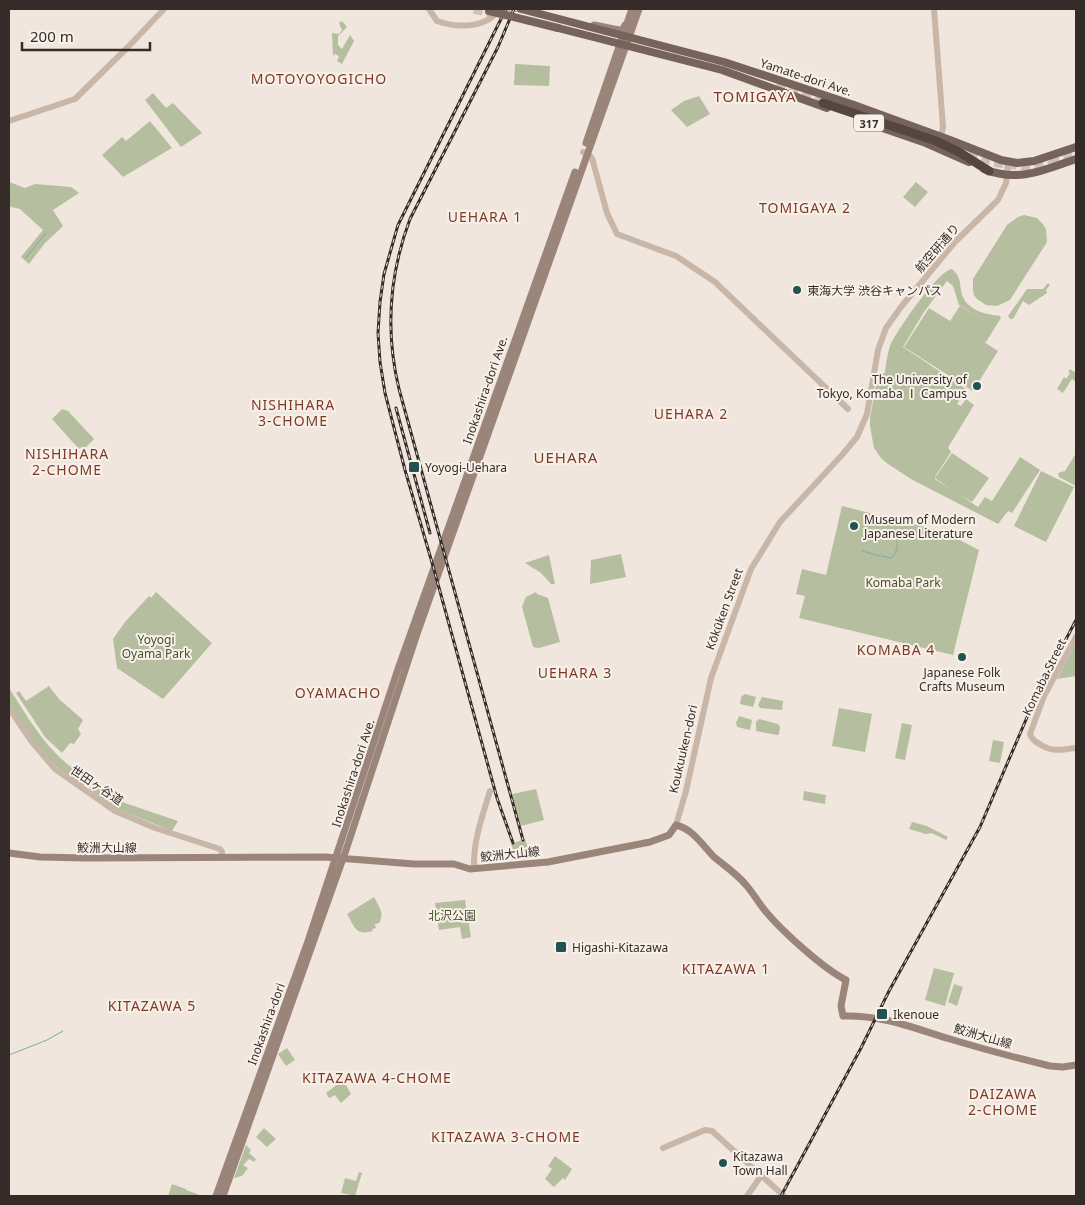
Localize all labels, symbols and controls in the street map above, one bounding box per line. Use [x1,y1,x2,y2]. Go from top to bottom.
scale bar [22,20,150,52]
text: 200 m [30,26,74,46]
street label: Yamate-dori Ave. [758,54,854,100]
district label: MOTOYOYOGICHO [251,69,387,88]
district label: TOMIGAYA [713,86,797,106]
road number: 317 [854,115,884,132]
district label: TOMIGAYA 2 [759,198,851,217]
district label: UEHARA 1 [448,207,522,226]
street label: 航空研通り [911,220,963,276]
place label: 東海大学 渋谷キャンパス [807,282,942,299]
marker: 東海大学 渋谷キャンパス [791,284,803,296]
street label: Inokashira-dori Ave. [459,334,511,446]
place label: The University of Tokyo, Komaba Ⅰ Campus [817,371,968,402]
marker: The University of Tokyo, Komaba Ⅰ Campus [971,380,983,392]
district label: NISHIHARA 3-CHOME [251,395,335,430]
district label: UEHARA 2 [654,404,728,423]
district label: NISHIHARA 2-CHOME [25,444,109,479]
district label: UEHARA [534,447,598,467]
place label: Yoyogi-Uehara [425,459,507,476]
marker: Yoyogi-Uehara [407,460,421,474]
place label: Museum of Modern Japanese Literature [863,511,976,542]
marker: Museum of Modern Japanese Literature [848,520,860,532]
street label: Kōkūken Street [701,565,747,652]
park label: Komaba Park [865,574,941,591]
park label: Yoyogi Oyama Park [122,631,191,662]
street label: Komaba Street [1018,635,1070,718]
district label: KOMABA 4 [857,640,935,659]
marker: Japanese Folk Crafts Museum [956,651,968,663]
district label: UEHARA 3 [538,663,612,682]
place label: Japanese Folk Crafts Museum [919,664,1005,695]
district label: OYAMACHO [295,683,381,702]
street label: Koukuuken-dori [665,703,701,795]
street label: Inokashira-dori Ave. [327,717,379,829]
street label: 世田ヶ谷道 [67,761,127,809]
street label: 鮫洲大山線 [77,839,137,856]
street label: 鮫洲大山線 [479,842,541,866]
park label: 北沢公園 [428,907,476,924]
place label: Higashi-Kitazawa [572,939,668,956]
marker: Higashi-Kitazawa [554,940,568,954]
district label: KITAZAWA 1 [682,959,770,978]
street label: Inokashira-dori [243,981,289,1067]
district label: KITAZAWA 5 [108,996,196,1015]
place label: Ikenoue [893,1006,939,1023]
marker: Ikenoue [875,1007,889,1021]
street label: 鮫洲大山線 [952,1020,1014,1052]
district label: KITAZAWA 4-CHOME [302,1068,452,1087]
district label: DAIZAWA 2-CHOME [968,1084,1038,1119]
district label: KITAZAWA 3-CHOME [431,1127,581,1146]
place label: Kitazawa Town Hall [733,1148,788,1179]
marker: Kitazawa Town Hall [717,1157,729,1169]

